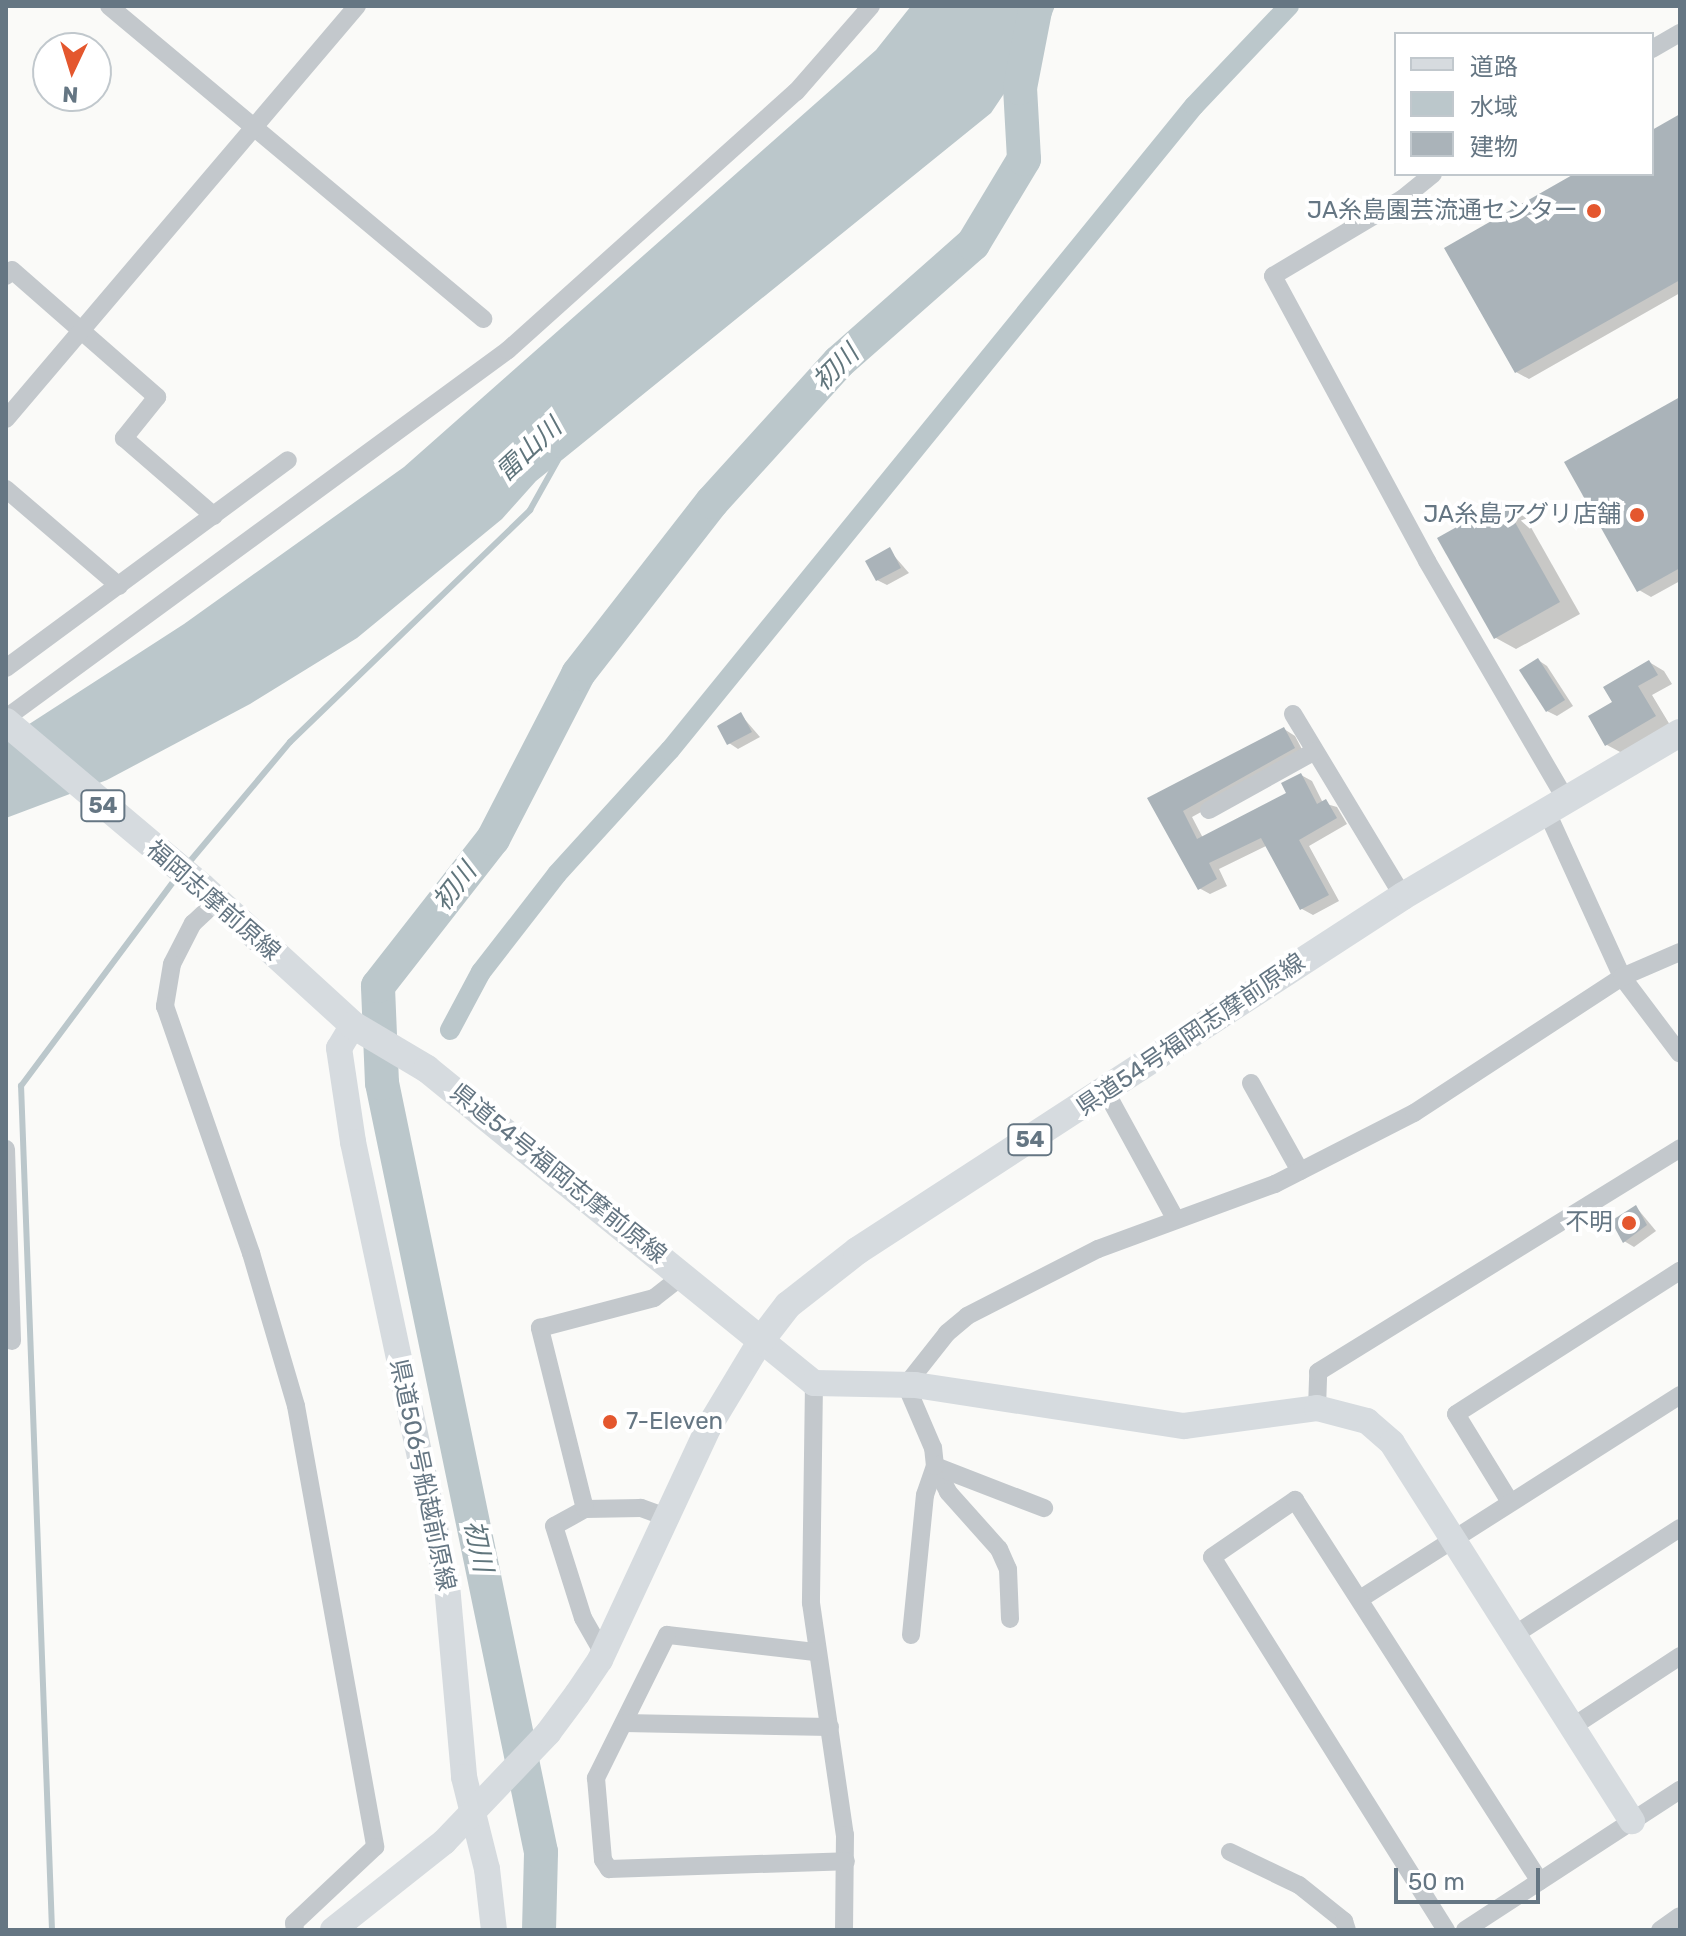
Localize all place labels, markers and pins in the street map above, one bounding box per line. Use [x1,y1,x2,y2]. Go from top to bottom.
place label: JA糸島園芸流通センター [1307,197,1578,225]
marker: JA糸島園芸流通センター [1585,202,1603,220]
place label: JA糸島アグリ店舗 [1422,501,1621,529]
marker: JA糸島アグリ店舗 [1628,506,1646,524]
place label: 不明 [1565,1209,1613,1237]
marker: 不明 [1620,1214,1638,1232]
place label: 7-Eleven [626,1408,723,1436]
marker: 7-Eleven [601,1413,619,1431]

